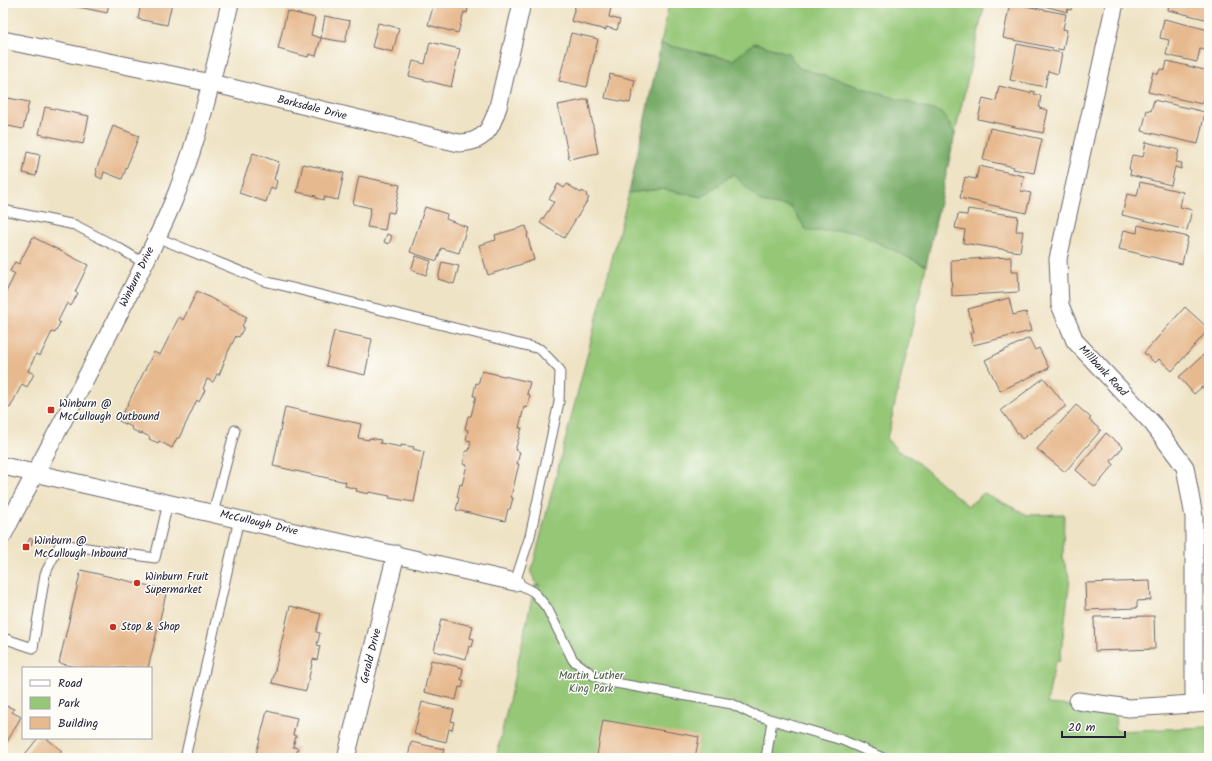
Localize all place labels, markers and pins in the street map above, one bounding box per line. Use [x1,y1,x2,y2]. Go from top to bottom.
place label: Winburn @ McCullough Outbound [59,395,160,426]
marker: Winburn @ McCullough Outbound [46,405,56,415]
place label: Winburn @ McCullough Inbound [34,532,128,563]
marker: Winburn @ McCullough Inbound [21,542,31,552]
place label: Winburn Fruit Supermarket [145,568,209,599]
marker: Winburn Fruit Supermarket [132,578,142,588]
place label: Stop & Shop [121,618,181,636]
marker: Stop & Shop [108,622,118,632]

